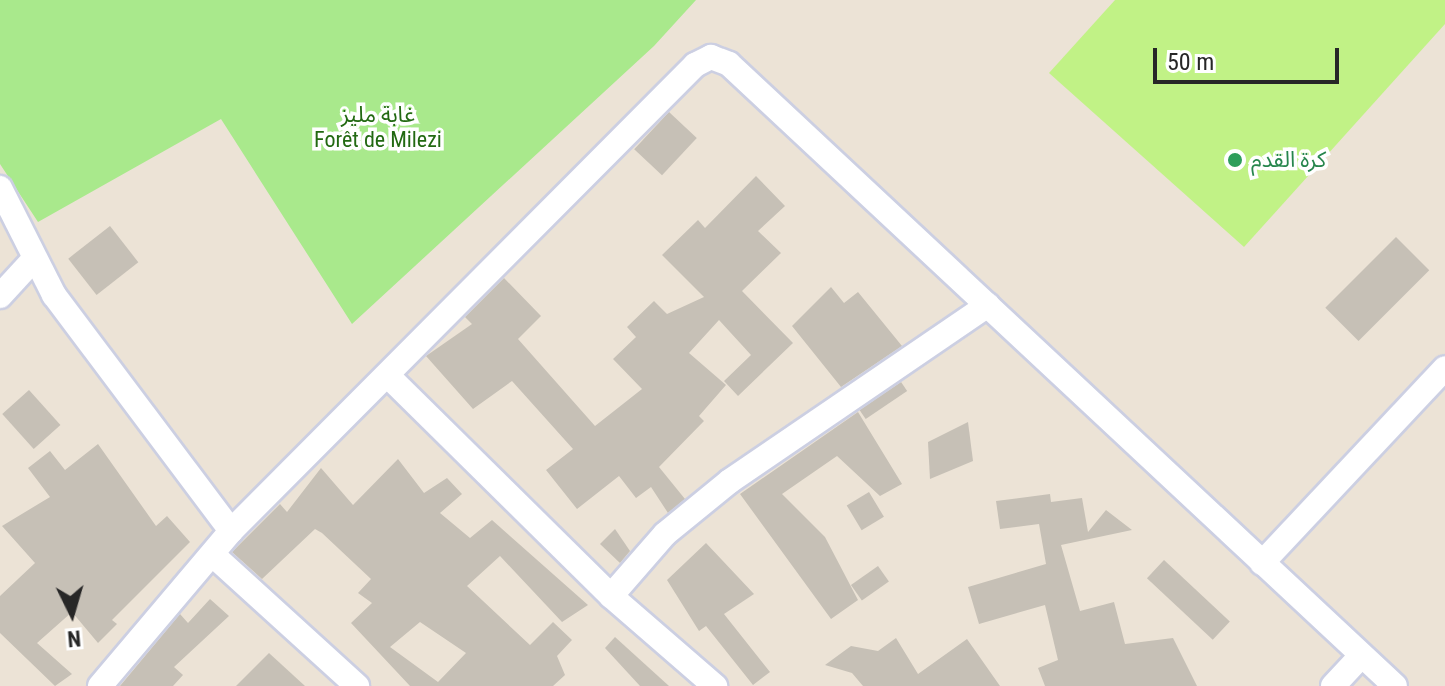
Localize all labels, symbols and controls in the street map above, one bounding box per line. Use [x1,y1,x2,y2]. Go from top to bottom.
scale bar [1157,32,1343,82]
text: 50 m [1167,48,1214,76]
park label: غابة مليز Forêt de Milezi [314,101,442,152]
place label: كرة القدم [1251,147,1326,173]
marker: كرة القدم [1226,151,1244,169]
north arrow [32,574,112,654]
text: N [66,625,82,651]

